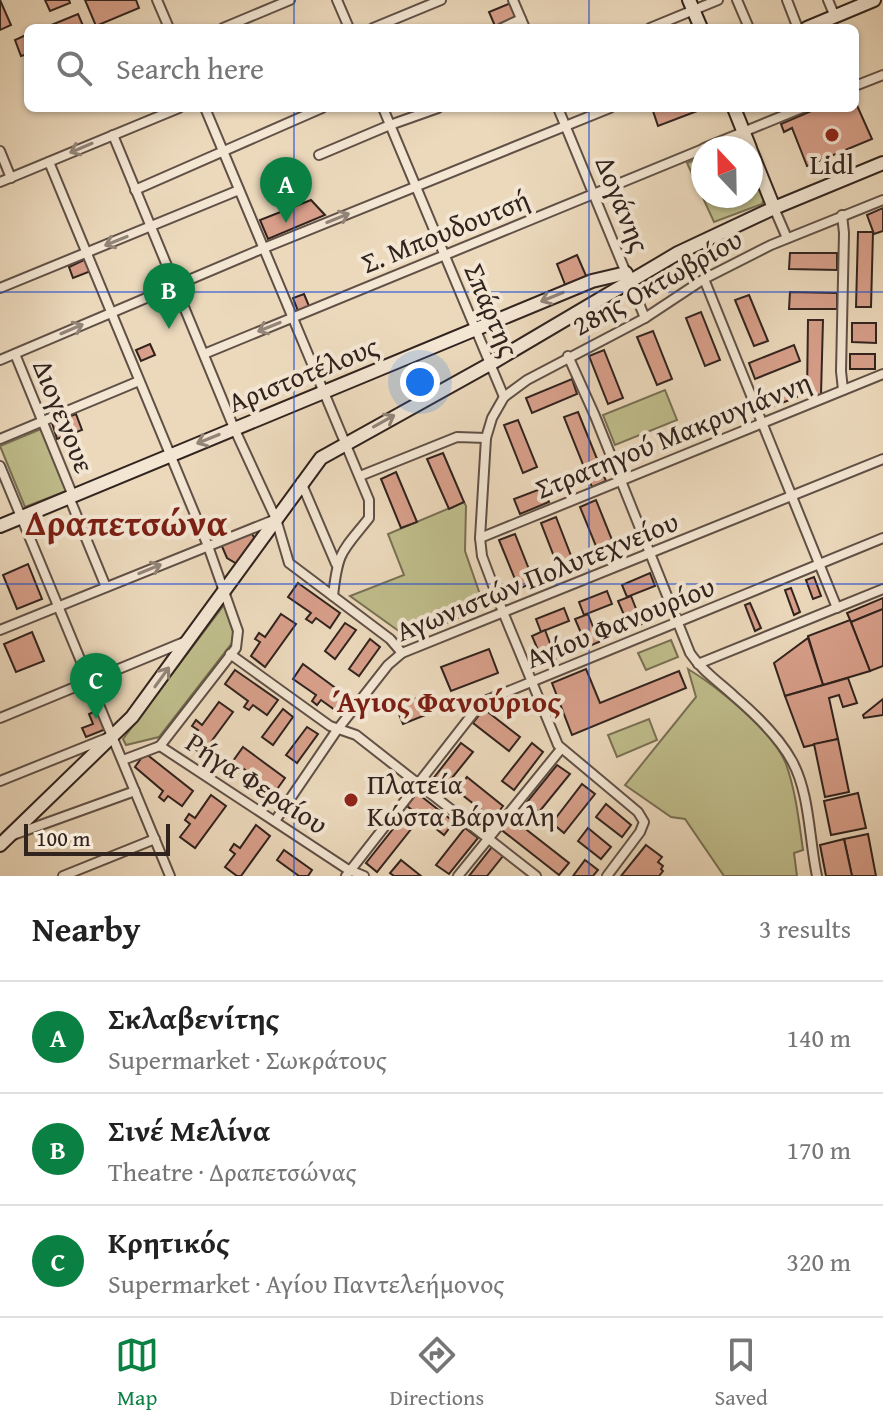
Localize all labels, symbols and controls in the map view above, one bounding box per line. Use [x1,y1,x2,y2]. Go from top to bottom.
search box [24,24,859,112]
icon: search [52,46,96,90]
text: Search here [116,46,264,90]
marker: Lidl [823,126,841,144]
north arrow [691,136,763,208]
one-way arrow [69,142,94,157]
place label: Lidl [810,143,854,184]
street label: Δογάνης [586,150,661,258]
pin: A [260,157,312,223]
street label: Σ. Μπουδουτσή [355,178,535,283]
one-way arrow [325,210,349,224]
street label: 28ης Οκτωβρίου [564,218,749,345]
one-way arrow [104,234,128,249]
street label: Σπάρτης [454,257,531,363]
pin: B [143,263,195,329]
one-way arrow [540,291,565,305]
one-way arrow [59,321,84,336]
one-way arrow [257,321,282,335]
street label: Αριστοτέλους [221,325,384,422]
street label: Διογενουε [23,353,106,479]
street label: Στρατηγού Μακρυγιάννη [529,360,817,509]
your location [400,362,440,402]
one-way arrow [372,413,396,429]
one-way arrow [196,433,221,447]
district label: Δραπετσώνα [25,495,228,548]
street label: Αγωνιστών Πολυτεχνείου [389,500,684,651]
one-way arrow [137,561,162,575]
street label: Αγίου Φανουρίου [519,565,721,678]
pin: C [70,653,122,719]
one-way arrow [154,666,170,688]
district label: Άγιος Φανούριος [333,679,561,723]
street label: Ρήγα Φεραίου [178,721,336,844]
place label: Πλατεία Κώστα Βάρναλη [367,763,555,836]
marker: Πλατεία Κώστα Βάρναλη [342,791,360,809]
scale bar [24,820,170,856]
text: 100 m [36,822,91,854]
text: Nearby [32,904,141,953]
text: 3 results [759,909,851,948]
text: Σκλαβενίτης [108,996,279,1040]
text: A [50,1018,66,1057]
text: 140 m [786,1018,851,1057]
text: Supermarket · Σωκράτους [108,1040,387,1079]
text: Σινέ Μελίνα [108,1108,271,1152]
text: B [50,1130,66,1169]
text: 170 m [786,1130,851,1169]
text: Theatre · Δραπετσώνας [108,1152,356,1191]
text: Κρητικός [108,1220,230,1264]
text: C [51,1242,65,1281]
text: 320 m [786,1242,851,1281]
text: Supermarket · Αγίου Παντελεήμονος [108,1264,504,1303]
tab: Map [115,1333,159,1413]
tab: Directions [390,1333,484,1413]
tab: Saved [715,1333,768,1413]

